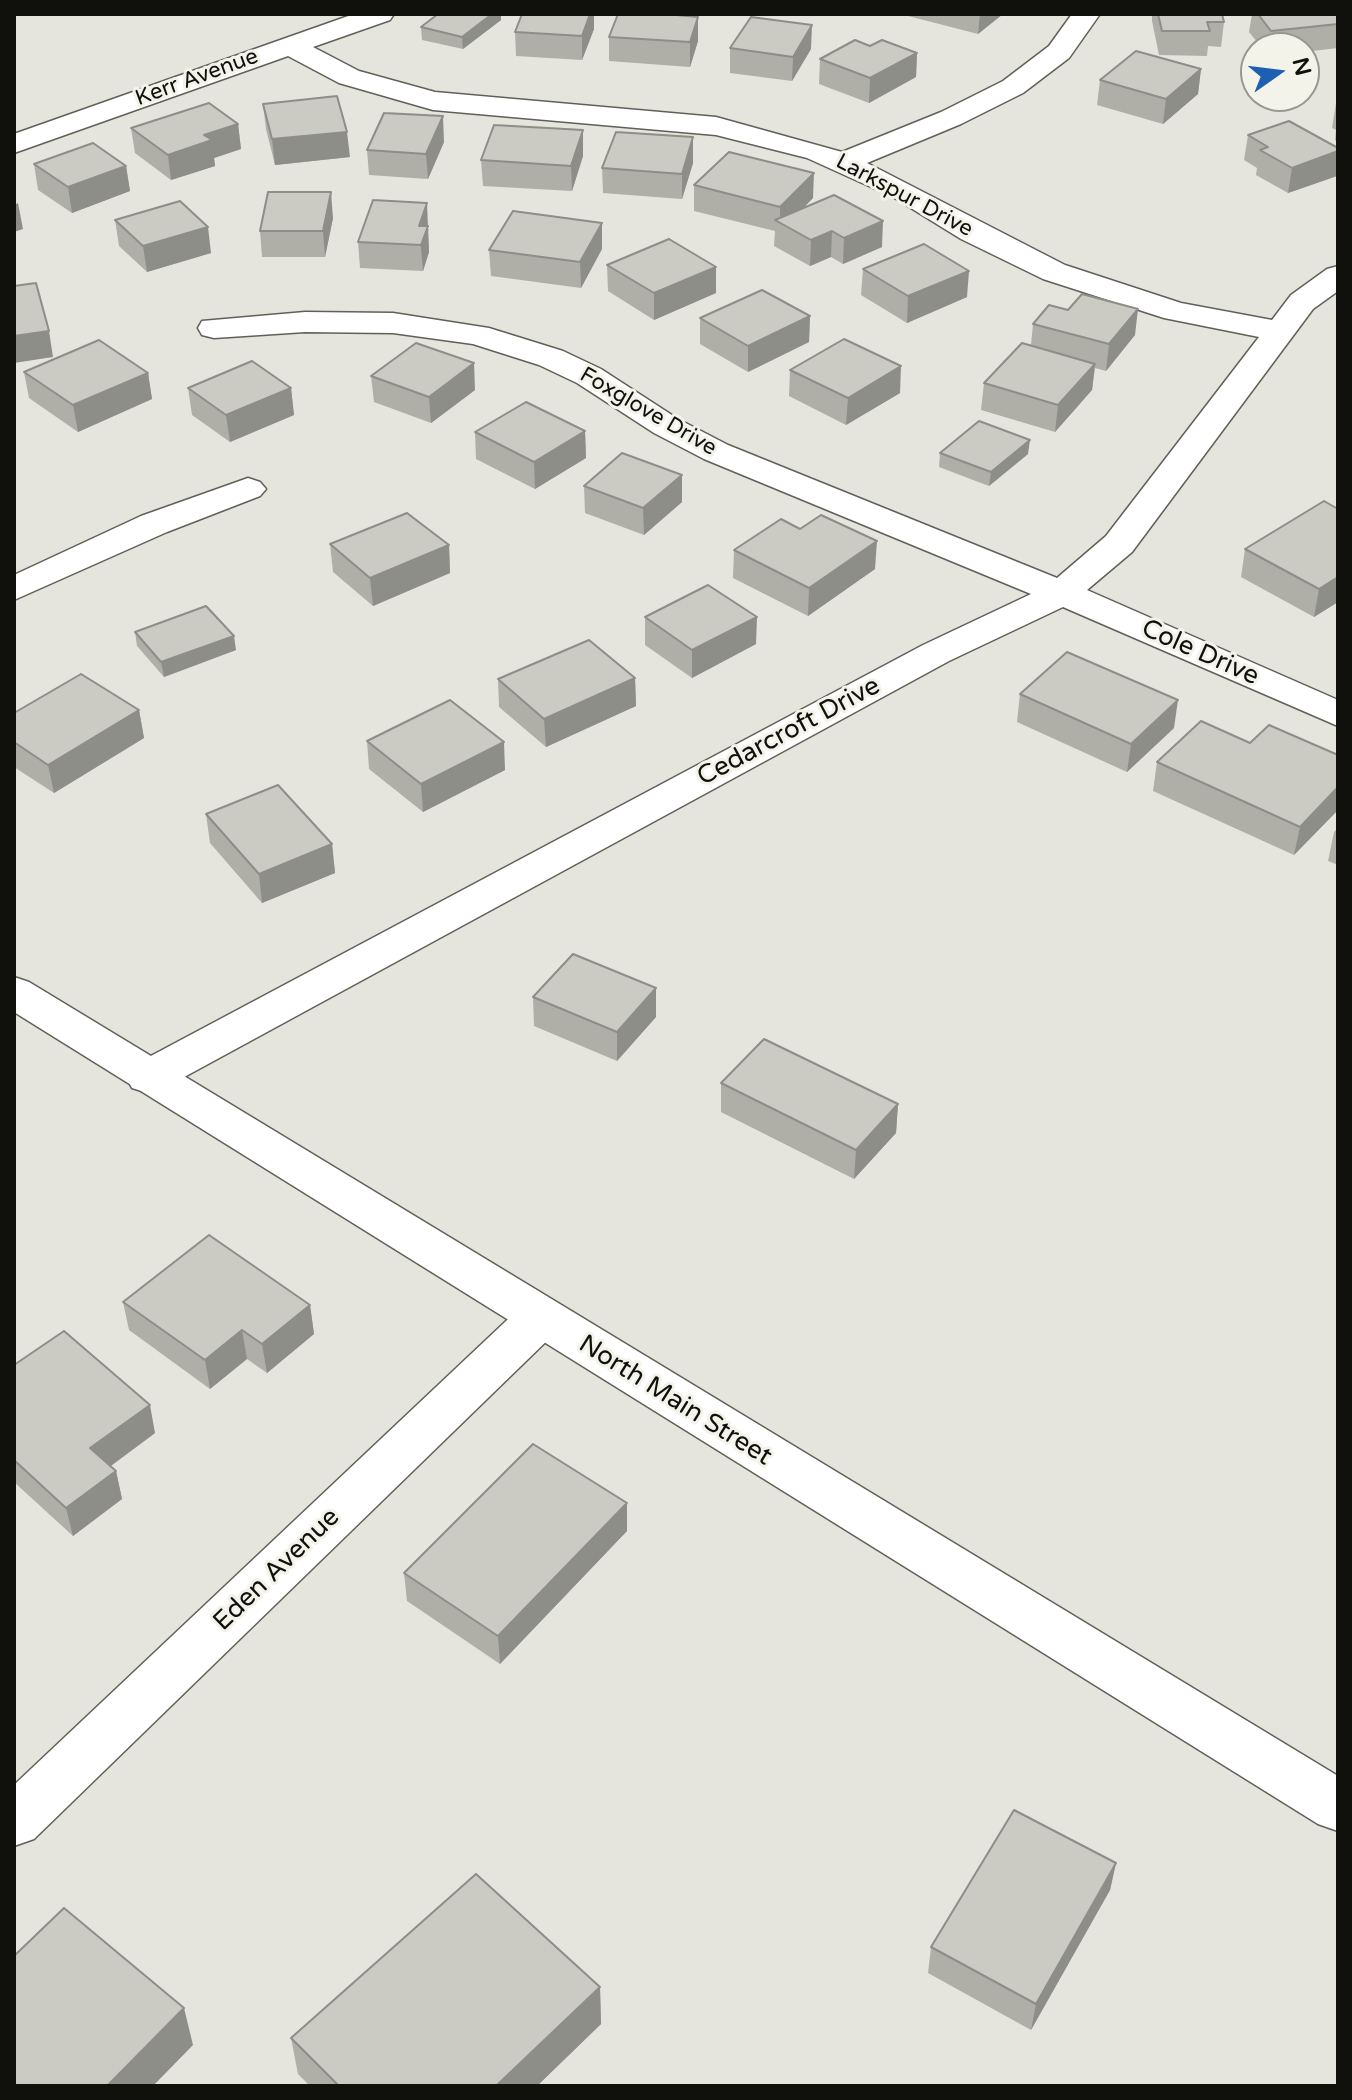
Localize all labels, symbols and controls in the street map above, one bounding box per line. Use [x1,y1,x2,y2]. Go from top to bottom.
north arrow [1240,32,1320,112]
street label: Kerr Avenue [132,44,262,112]
text: N [1287,55,1316,78]
street label: Larkspur Drive [831,149,977,243]
street label: Foxglove Drive [575,362,721,462]
street label: Cole Drive [1136,613,1264,693]
street label: Cedarcroft Drive [692,671,886,793]
street label: North Main Street [573,1329,777,1473]
street label: Eden Avenue [208,1502,346,1638]

